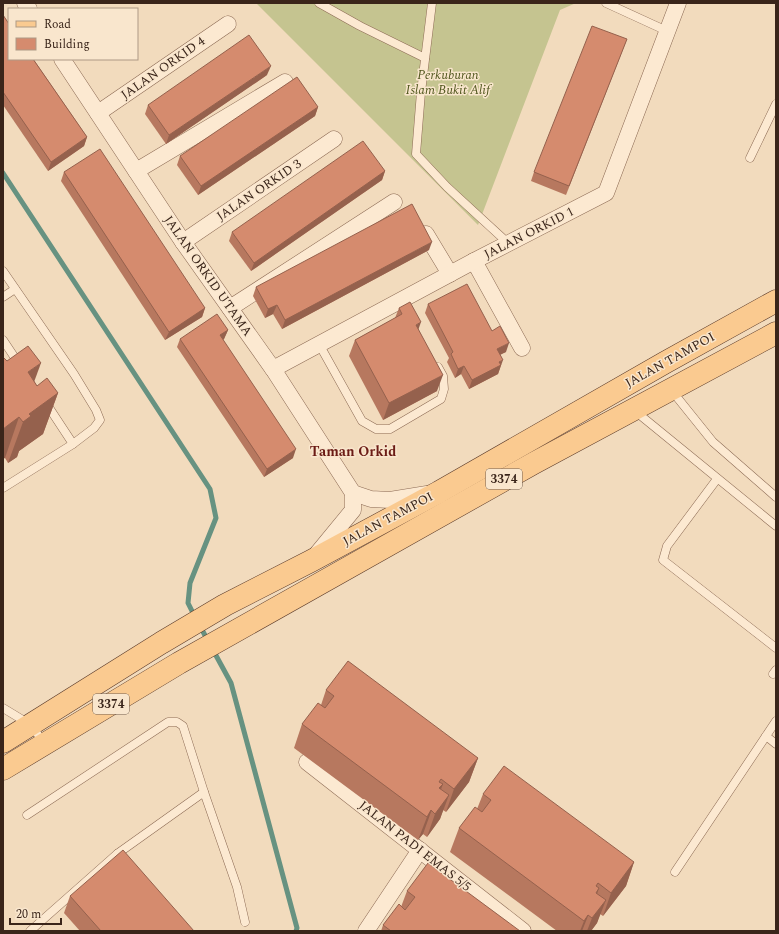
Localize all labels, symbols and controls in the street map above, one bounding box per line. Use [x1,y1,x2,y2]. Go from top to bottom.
legend [8,8,138,60]
text: Road [44,15,71,34]
street label: JALAN ORKID 4 [117,31,210,105]
text: Building [44,35,90,54]
park label: Perkuburan Islam Bukit Alif [406,65,492,100]
street label: JALAN ORKID 3 [212,154,306,226]
street label: JALAN ORKID 1 [480,202,578,264]
street label: JALAN ORKID UTAMA [159,212,257,341]
street label: JALAN TAMPOI [621,327,719,393]
district label: Taman Orkid [310,441,396,462]
road number: 3374 [486,469,522,489]
street label: JALAN TAMPOI [339,487,437,551]
road number: 3374 [93,694,129,714]
street label: JALAN PADI EMAS 5/5 [354,796,476,896]
scale bar [10,900,61,926]
text: 20 m [16,905,41,924]

